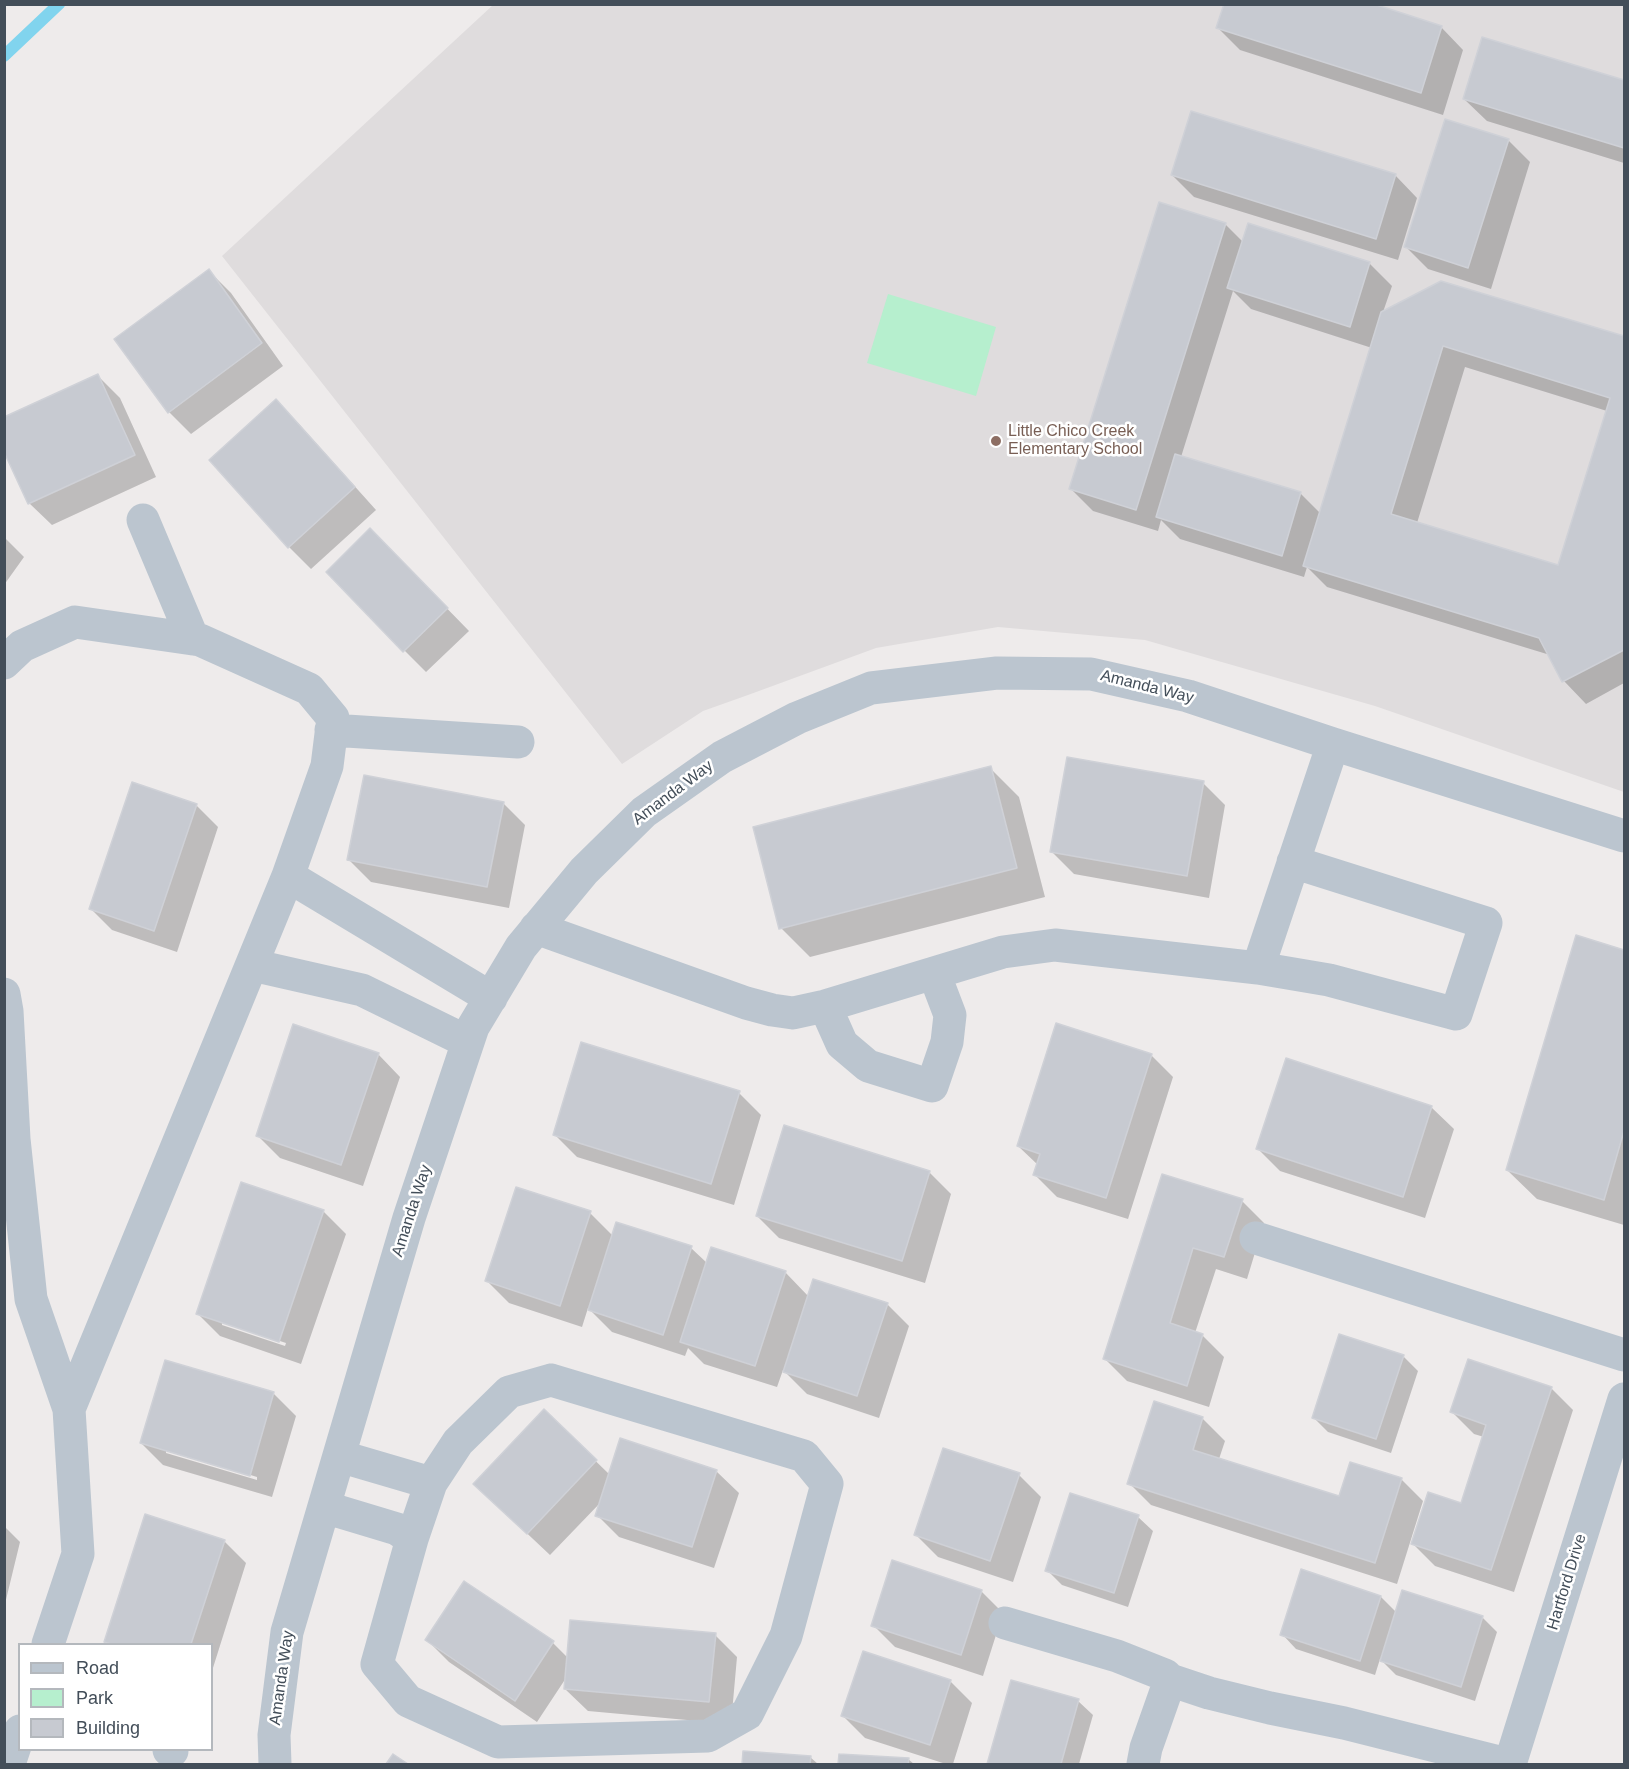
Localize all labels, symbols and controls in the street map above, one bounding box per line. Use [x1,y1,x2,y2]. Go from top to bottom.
place label: Little Chico Creek Elementary School [1008,422,1142,460]
marker: Little Chico Creek Elementary School [989,434,1003,448]
street label: Amanda Way [1098,666,1196,708]
street label: Amanda Way [629,757,717,829]
street label: Amanda Way [388,1163,436,1259]
street label: Hartford Drive [1543,1532,1591,1632]
street label: Amanda Way [266,1629,298,1727]
legend [18,1643,213,1751]
text: Road [76,1658,119,1678]
text: Park [76,1688,113,1708]
text: Building [76,1718,140,1738]

